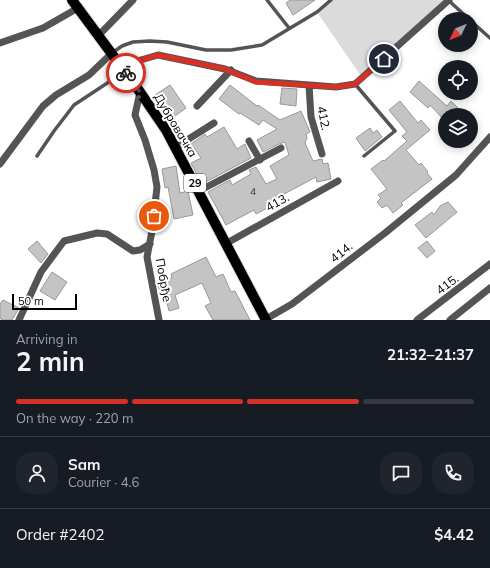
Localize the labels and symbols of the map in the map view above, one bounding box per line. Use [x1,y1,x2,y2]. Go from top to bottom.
north arrow [438,12,478,52]
pin [367,42,401,76]
courier [106,53,146,93]
street label: Дубровачка [151,90,201,160]
street label: 412. [314,105,334,131]
road number: 29 [184,174,206,192]
house number: 4 [250,185,256,198]
street label: 413. [263,190,291,214]
pin [137,199,171,233]
street label: 414. [327,239,355,265]
street label: Побрђе [153,257,175,303]
street label: 415. [433,271,461,297]
scale bar [12,292,77,311]

